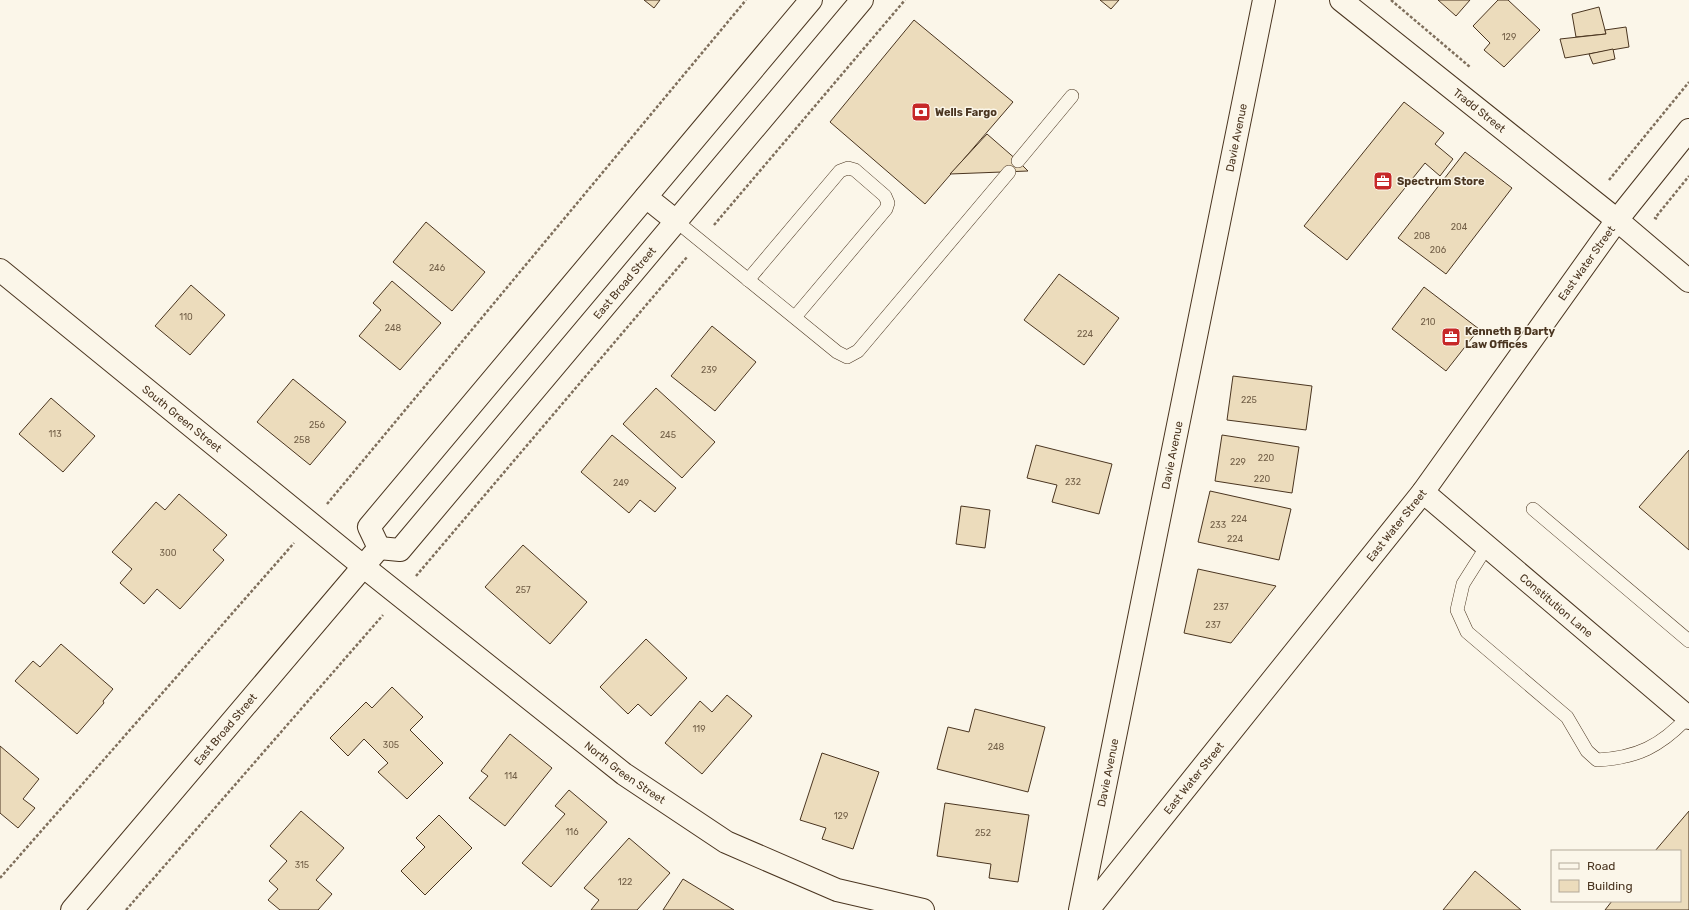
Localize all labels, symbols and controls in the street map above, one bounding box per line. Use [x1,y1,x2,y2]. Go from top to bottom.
house number: 129 [1502,32,1516,42]
street label: Tradd Street [1450,86,1508,136]
bank icon: Wells Fargo [910,101,932,123]
street label: Davie Avenue [1223,102,1250,173]
place label: Wells Fargo [935,106,997,119]
office icon: Spectrum Store [1372,170,1394,192]
place label: Spectrum Store [1397,175,1485,188]
house number: 204 [1451,222,1468,232]
street label: East Water Street [1556,223,1618,303]
house number: 208 [1414,231,1431,241]
street label: East Broad Street [591,244,659,322]
house number: 206 [1430,245,1447,255]
house number: 246 [429,263,446,273]
house number: 110 [179,312,193,322]
house number: 210 [1421,317,1436,327]
house number: 248 [385,323,402,333]
place label: Kenneth B Darty Law Offices [1465,325,1555,351]
office icon: Kenneth B Darty Law Offices [1440,326,1462,348]
house number: 224 [1077,329,1093,339]
house number: 239 [701,365,717,375]
street label: South Green Street [139,383,225,456]
house number: 225 [1241,395,1257,405]
house number: 256 [309,420,326,430]
street label: Davie Avenue [1159,420,1186,491]
house number: 113 [48,429,62,439]
house number: 245 [660,430,676,440]
house number: 258 [294,435,310,445]
house number: 220 [1258,453,1274,463]
house number: 229 [1230,457,1246,467]
house number: 220 [1254,474,1270,484]
house number: 232 [1065,477,1081,487]
house number: 249 [613,478,629,488]
street label: East Water Street [1364,486,1430,564]
house number: 224 [1231,514,1247,524]
house number: 233 [1210,520,1226,530]
house number: 224 [1227,534,1243,544]
house number: 300 [160,548,177,558]
street label: Constitution Lane [1517,571,1595,640]
house number: 257 [515,585,531,595]
house number: 237 [1213,602,1229,612]
house number: 237 [1205,620,1221,630]
street label: East Broad Street [192,690,260,768]
house number: 119 [692,724,706,734]
street label: Davie Avenue [1095,738,1121,808]
street label: North Green Street [582,739,668,807]
street label: East Water Street [1161,739,1227,817]
house number: 305 [383,740,399,750]
house number: 248 [988,742,1005,752]
house number: 114 [504,771,518,781]
house number: 129 [834,811,848,821]
house number: 116 [565,827,579,837]
house number: 252 [975,828,991,838]
legend [1551,850,1681,902]
text: Road [1587,859,1615,873]
house number: 315 [295,860,309,870]
house number: 122 [618,877,632,887]
text: Building [1587,879,1633,893]

